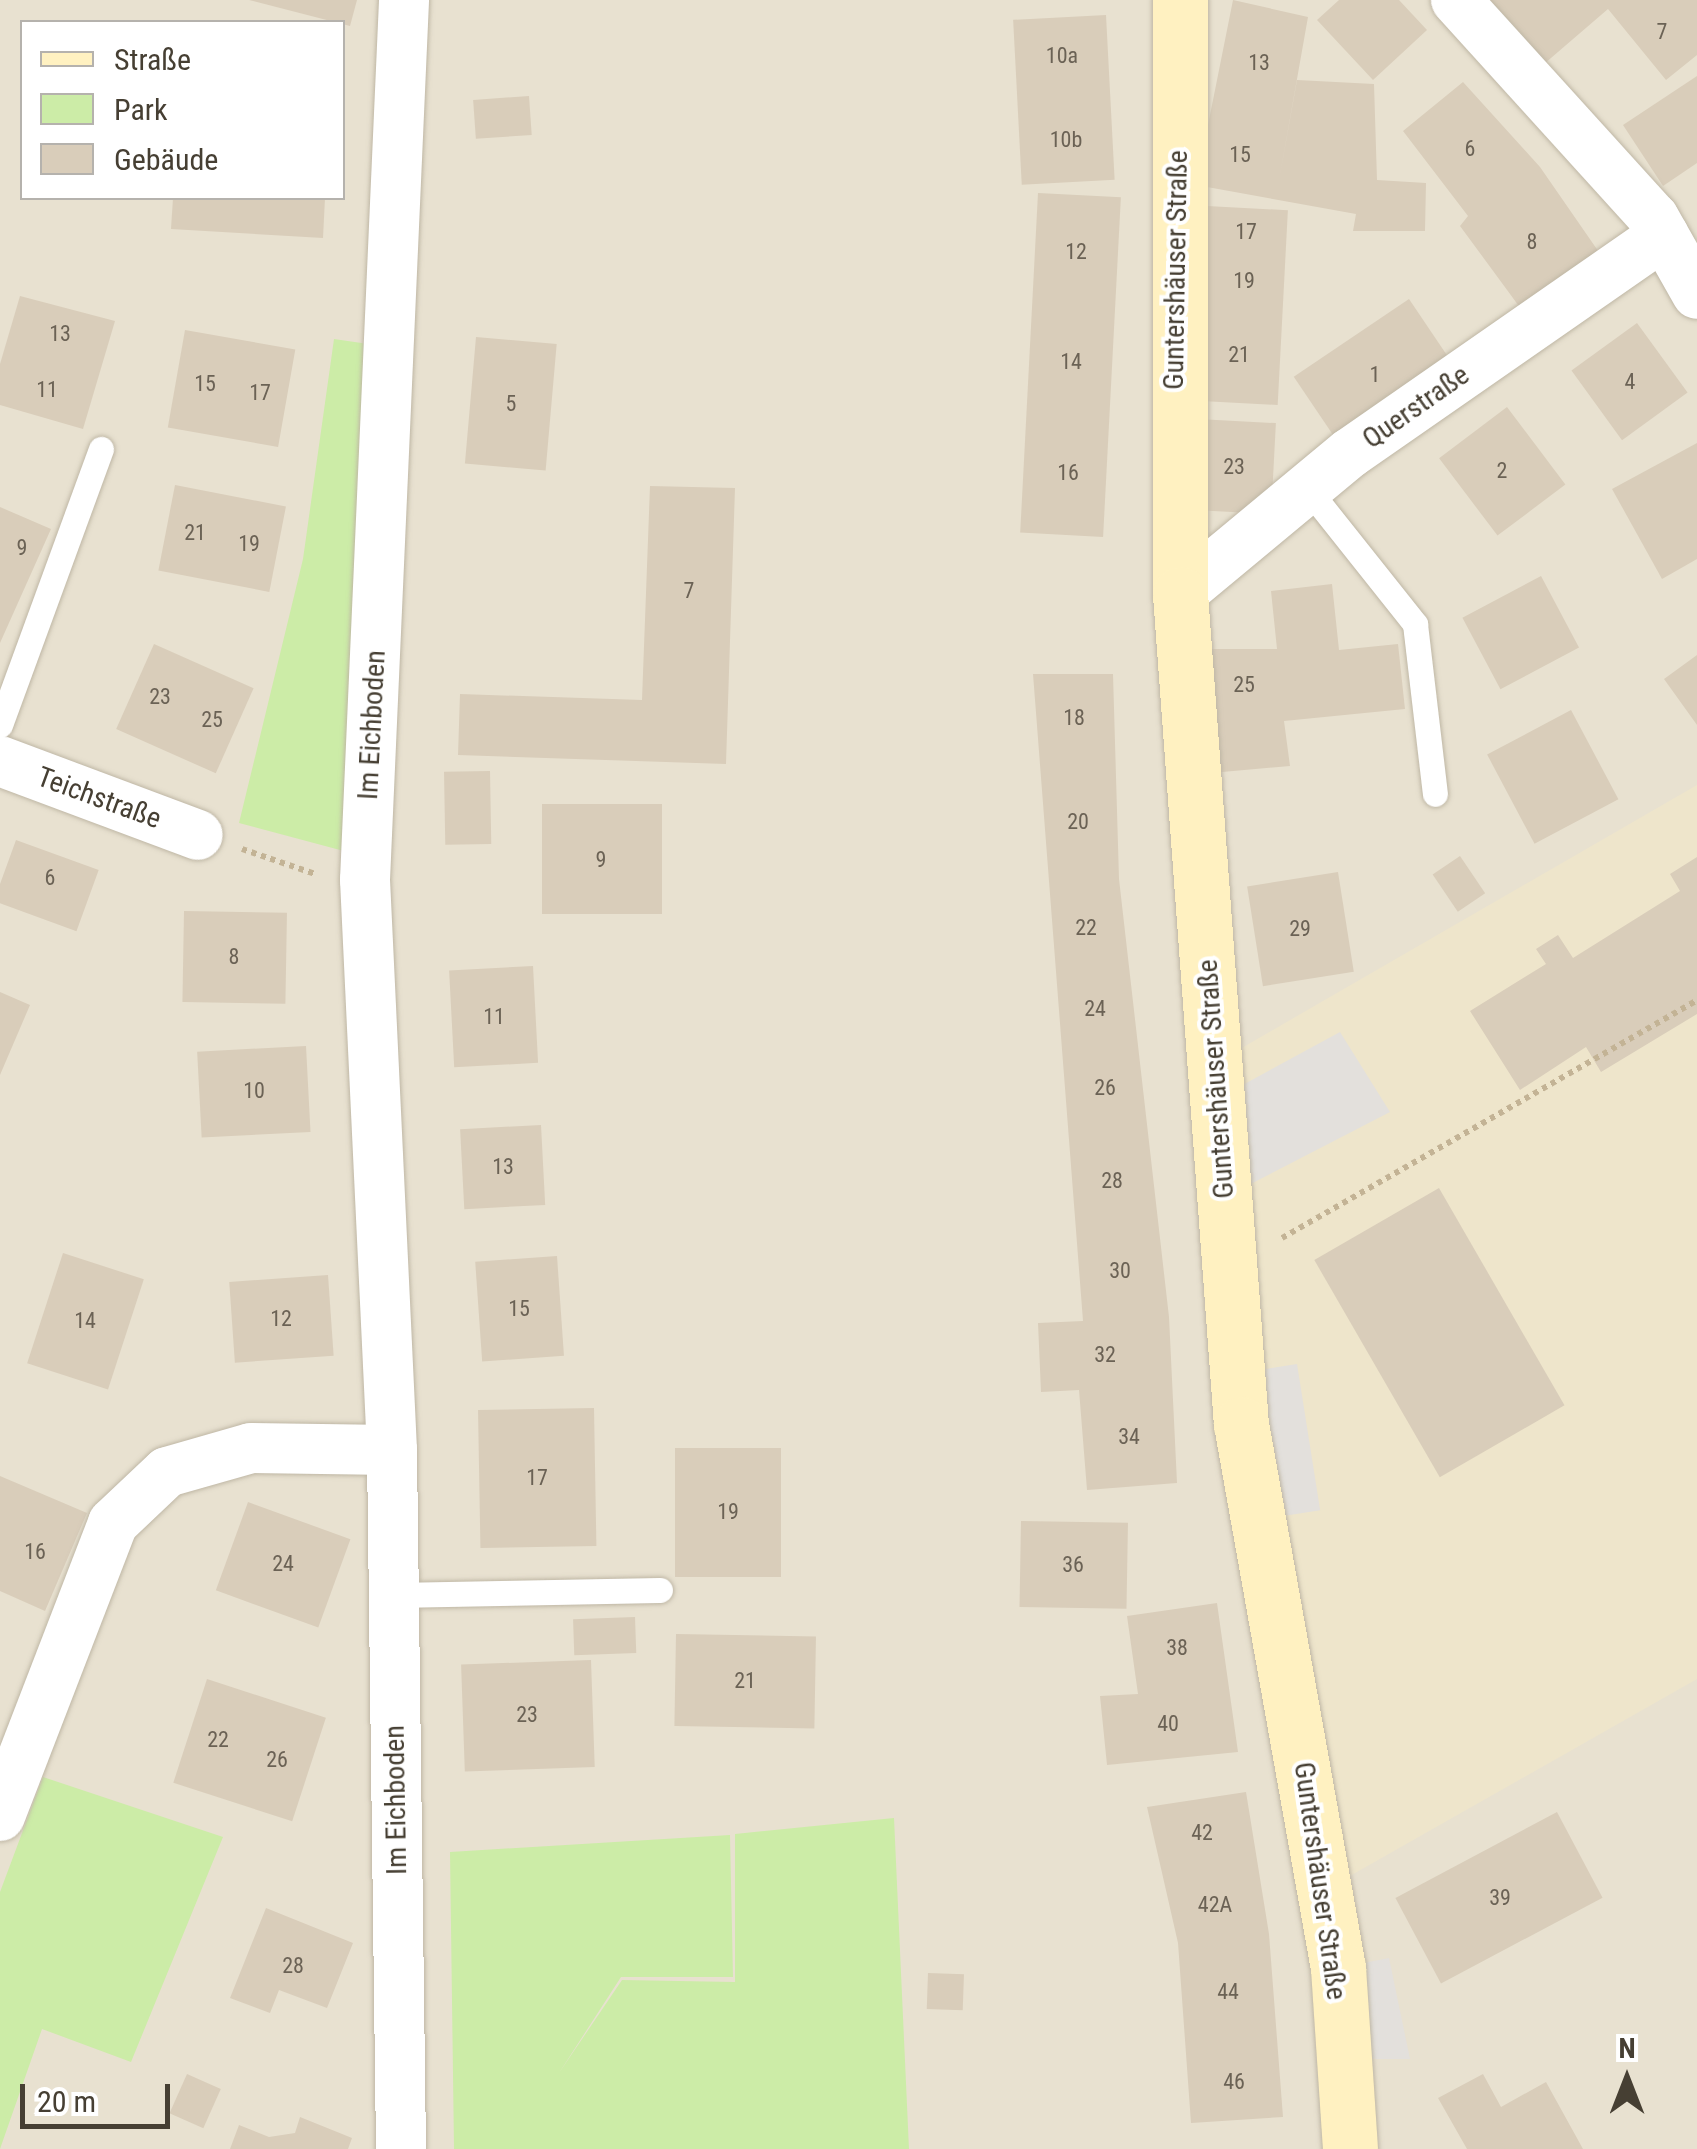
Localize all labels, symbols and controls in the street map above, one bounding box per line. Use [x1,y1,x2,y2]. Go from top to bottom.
house number: 7 [1657,19,1667,45]
legend [20,20,345,200]
text: Straße [114,42,191,77]
house number: 10a [1046,43,1078,69]
house number: 13 [1248,50,1270,76]
text: Park [114,92,168,127]
house number: 10b [1050,127,1082,153]
house number: 6 [1465,136,1475,162]
text: Gebäude [114,142,218,177]
house number: 15 [1229,142,1251,168]
street label: Guntershäuser Straße [1157,150,1195,390]
house number: 17 [1235,219,1257,245]
house number: 8 [1527,229,1537,255]
house number: 12 [1065,239,1087,265]
house number: 19 [1233,268,1255,294]
house number: 13 [49,321,71,347]
house number: 21 [1228,342,1250,368]
house number: 14 [1060,349,1082,375]
street label: Querstraße [1356,358,1476,456]
house number: 1 [1370,362,1380,388]
house number: 4 [1625,369,1635,395]
house number: 15 [194,371,216,397]
house number: 11 [36,377,58,403]
house number: 17 [249,380,271,406]
house number: 5 [506,391,516,417]
house number: 23 [1223,454,1245,480]
house number: 2 [1497,458,1507,484]
house number: 16 [1057,460,1079,486]
house number: 21 [184,520,206,546]
house number: 19 [238,531,260,557]
house number: 9 [17,535,27,561]
house number: 7 [684,578,694,604]
street label: Im Eichboden [351,649,393,801]
house number: 25 [1233,672,1255,698]
house number: 23 [149,684,171,710]
house number: 18 [1063,705,1085,731]
house number: 25 [201,707,223,733]
street label: Teichstraße [32,760,166,836]
house number: 20 [1067,809,1089,835]
house number: 9 [596,847,606,873]
house number: 6 [45,865,55,891]
house number: 22 [1075,915,1097,941]
house number: 29 [1289,916,1311,942]
house number: 8 [229,944,239,970]
street label: Guntershäuser Straße [1191,958,1241,1200]
house number: 24 [1084,996,1106,1022]
house number: 11 [483,1004,505,1030]
house number: 26 [1094,1075,1116,1101]
house number: 10 [243,1078,265,1104]
house number: 13 [492,1154,514,1180]
house number: 28 [1101,1168,1123,1194]
house number: 30 [1109,1258,1131,1284]
house number: 15 [508,1296,530,1322]
house number: 12 [270,1306,292,1332]
house number: 14 [74,1308,96,1334]
house number: 32 [1094,1342,1116,1368]
house number: 34 [1118,1424,1140,1450]
house number: 17 [526,1465,548,1491]
house number: 19 [717,1499,739,1525]
house number: 16 [24,1539,46,1565]
house number: 24 [272,1551,294,1577]
house number: 36 [1062,1552,1084,1578]
house number: 38 [1166,1635,1188,1661]
house number: 21 [734,1668,756,1694]
house number: 23 [516,1702,538,1728]
house number: 40 [1157,1711,1179,1737]
street label: Im Eichboden [378,1725,414,1875]
house number: 22 [207,1727,229,1753]
house number: 26 [266,1747,288,1773]
street label: Guntershäuser Straße [1287,1760,1353,2002]
house number: 42 [1191,1820,1213,1846]
house number: 39 [1489,1885,1511,1911]
house number: 42A [1198,1892,1232,1918]
house number: 28 [282,1953,304,1979]
house number: 44 [1217,1979,1239,2005]
north arrow [1577,2029,1677,2129]
text: N [1618,2032,1636,2065]
scale bar [25,2064,175,2126]
house number: 46 [1223,2069,1245,2095]
text: 20 m [37,2084,96,2119]

